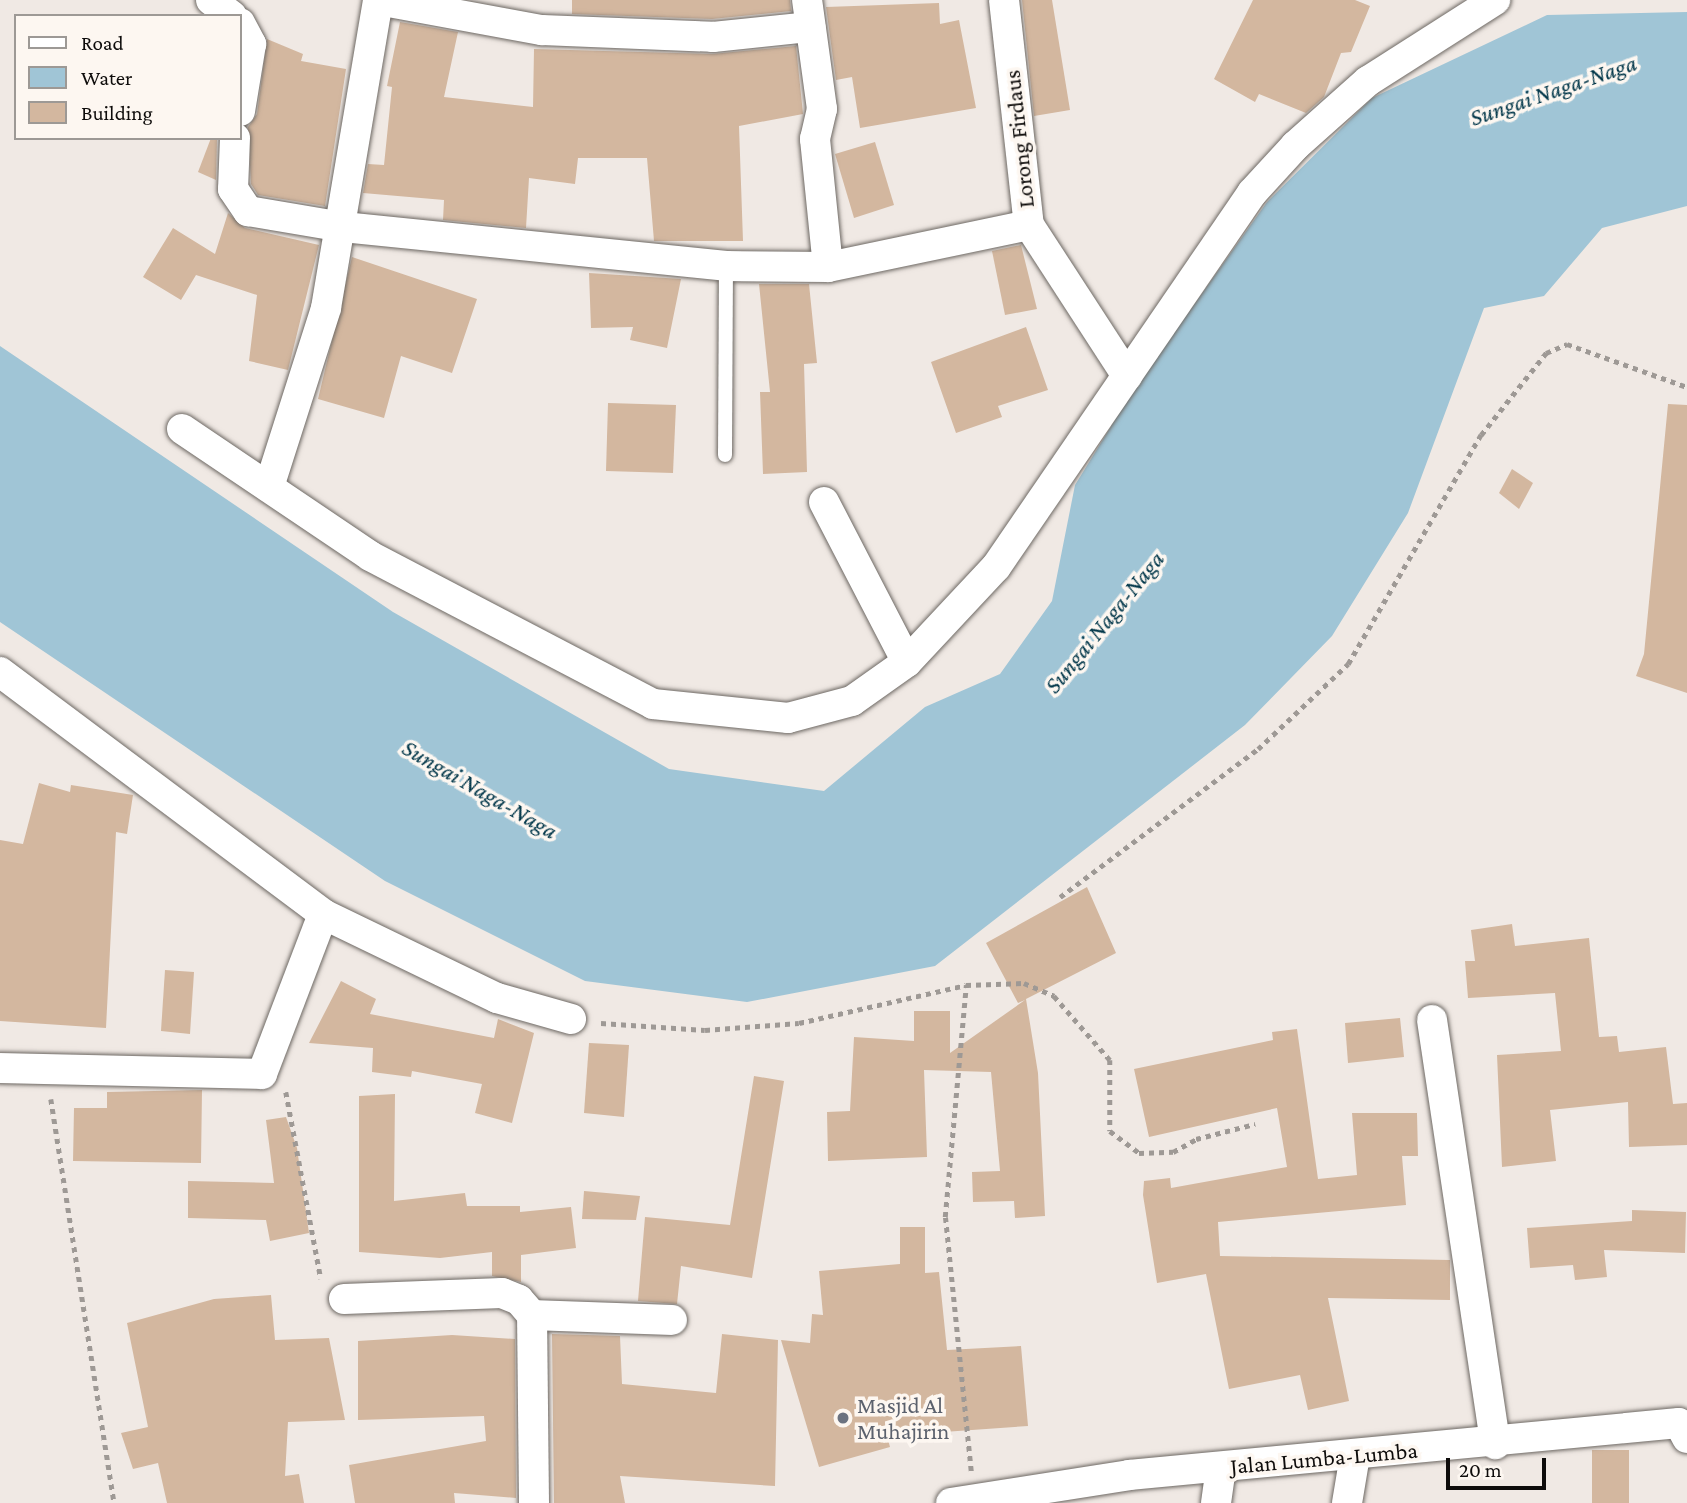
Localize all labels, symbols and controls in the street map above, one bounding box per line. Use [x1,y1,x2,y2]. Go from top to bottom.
legend [14,14,242,140]
text: Road [81,31,124,55]
water label: Sungai Naga-Naga [1466,48,1640,132]
text: Water [81,66,133,90]
street label: Lorong Firdaus [998,69,1040,209]
text: Building [81,101,153,125]
water label: Sungai Naga-Naga [1038,545,1170,699]
water label: Sungai Naga-Naga [397,733,563,845]
place label: Masjid Al Muhajirin [857,1391,949,1445]
marker: Masjid Al Muhajirin [835,1410,851,1426]
street label: Jalan Lumba-Lumba [1229,1436,1419,1480]
scale bar [1449,1444,1549,1488]
text: 20 m [1459,1458,1502,1482]

